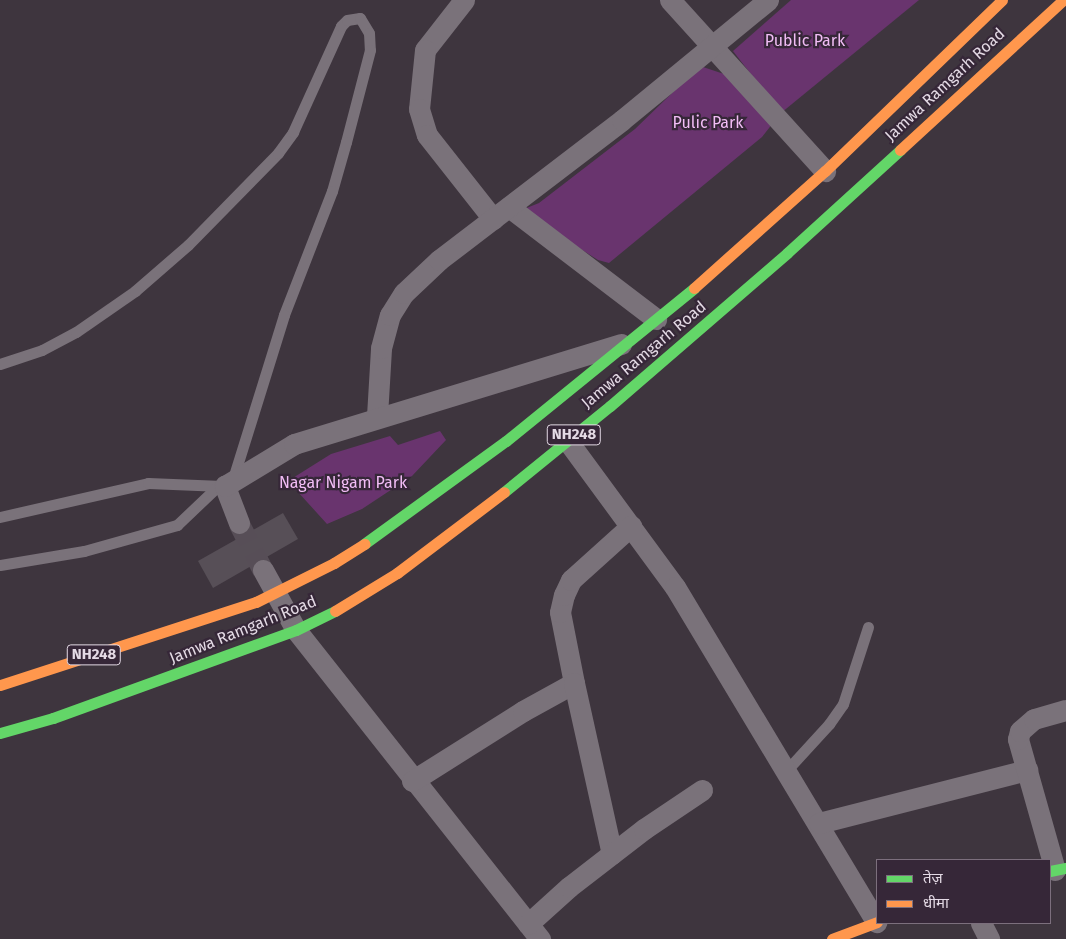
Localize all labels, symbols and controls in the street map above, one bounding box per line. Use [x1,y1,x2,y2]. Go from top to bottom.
street label: Jamwa Ramgarh Road [881,24,1009,146]
park label: Public Park [765,31,845,51]
park label: Pulic Park [673,113,743,133]
street label: Jamwa Ramgarh Road [578,297,710,413]
road number: NH248 [546,422,602,448]
park label: Nagar Nigam Park [279,473,407,493]
street label: Jamwa Ramgarh Road [167,592,319,668]
road number: NH248 [66,642,122,668]
legend [876,859,1051,924]
text: तेज़ [923,869,943,887]
text: धीमा [923,894,949,912]

